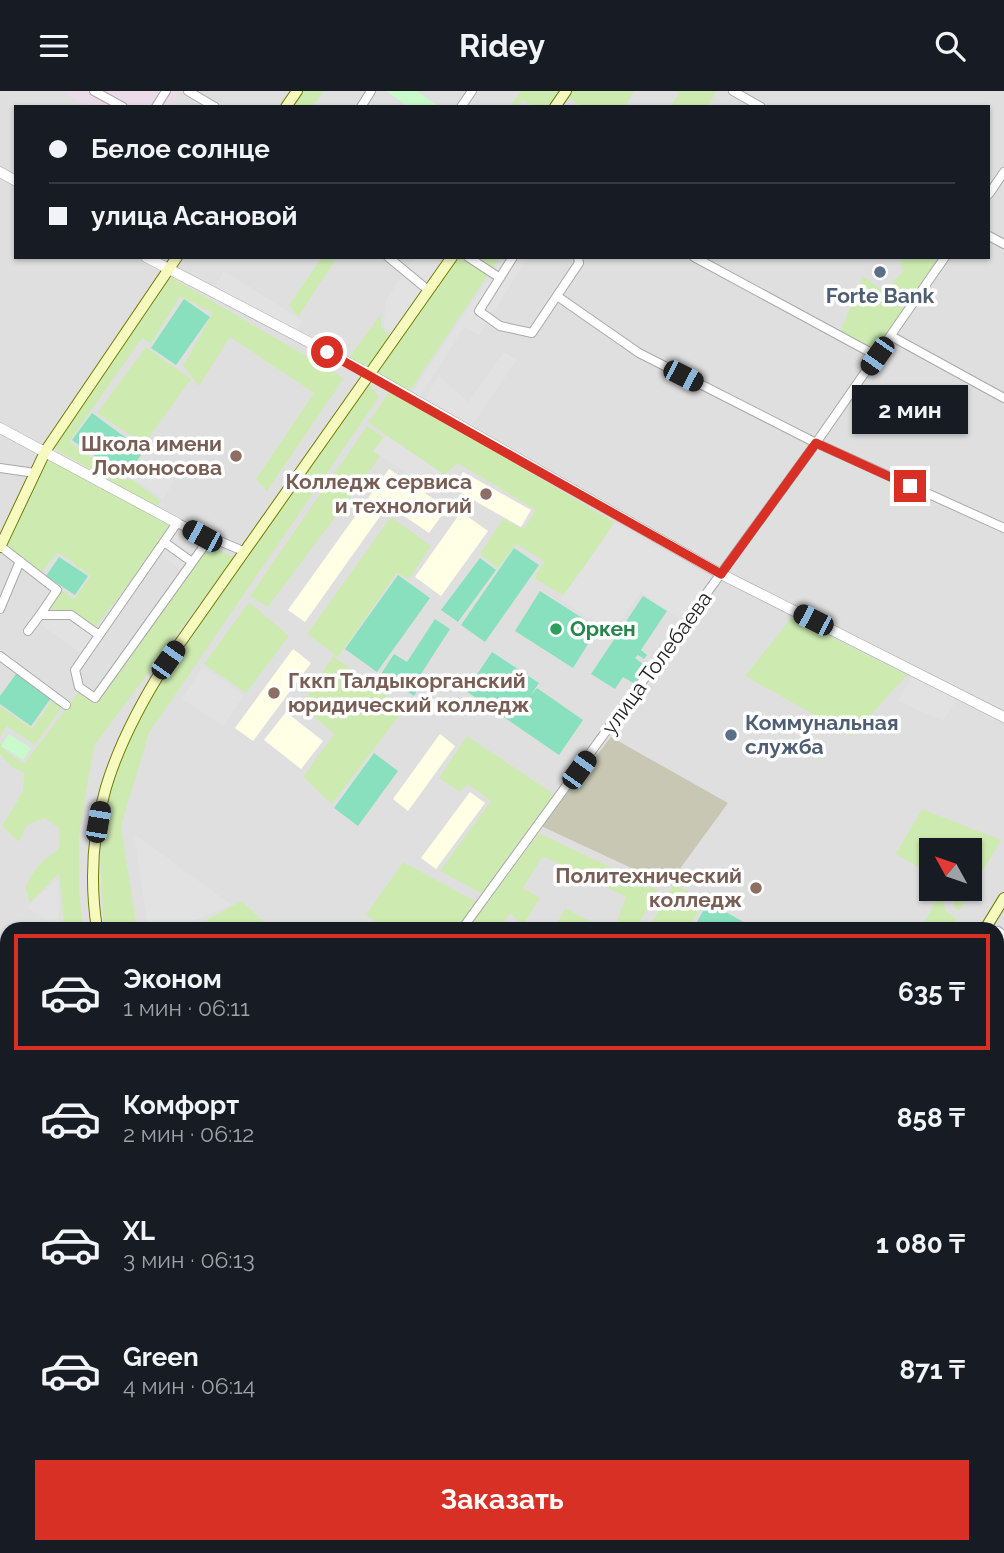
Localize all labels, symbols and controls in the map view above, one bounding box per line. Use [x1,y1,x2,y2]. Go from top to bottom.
icon: menu [35,27,73,65]
text: Ridey [459,27,545,64]
icon: search [931,27,969,65]
text: Белое солнце [91,134,270,164]
text: улица Асановой [91,201,298,231]
marker: Forte Bank [872,264,888,280]
place label: Forte Bank [826,283,935,308]
car [857,333,898,379]
route start [311,336,343,368]
car [660,357,707,395]
callout: 2 мин [852,385,968,433]
text: 2 мин [878,396,942,423]
place label: Школа имени Ломоносова [81,431,222,480]
marker: Школа имени Ломоносова [228,448,244,464]
place label: Колледж сервиса и технологий [285,469,472,518]
route end [894,470,926,502]
marker: Колледж сервиса и технологий [478,486,494,502]
car [179,517,226,555]
street label: улица Толебаева [596,586,717,739]
car [790,601,837,639]
place label: Оркен [570,616,636,641]
marker: Оркен [548,621,564,637]
car [148,637,189,683]
place label: Гккп Талдыкорганский юридический колледж [288,668,529,717]
marker: Гккп Талдыкорганский юридический колледж [266,685,282,701]
place label: Коммунальная служба [745,710,898,759]
marker: Коммунальная служба [723,727,739,743]
car [559,747,600,793]
car [85,799,112,845]
north arrow [919,838,982,901]
map controls [919,838,982,901]
place label: Политехнический колледж [555,863,742,912]
marker: Политехнический колледж [748,880,764,896]
icon: car [39,961,102,1024]
text: Эконом [123,964,222,994]
text: 635 ₸ [898,977,965,1007]
text: 1 мин · 06:11 [123,994,250,1021]
icon: car [39,1087,102,1150]
text: Комфорт [123,1090,239,1120]
text: 858 ₸ [897,1103,965,1133]
text: 2 мин · 06:12 [123,1120,254,1147]
icon: car [39,1213,102,1276]
text: XL [123,1216,155,1246]
text: 1 080 ₸ [876,1229,965,1259]
text: 3 мин · 06:13 [123,1246,255,1273]
icon: car [39,1339,102,1402]
text: Green [123,1342,199,1372]
text: 871 ₸ [900,1355,965,1385]
text: 4 мин · 06:14 [123,1372,255,1399]
button: Заказать [35,1460,969,1540]

